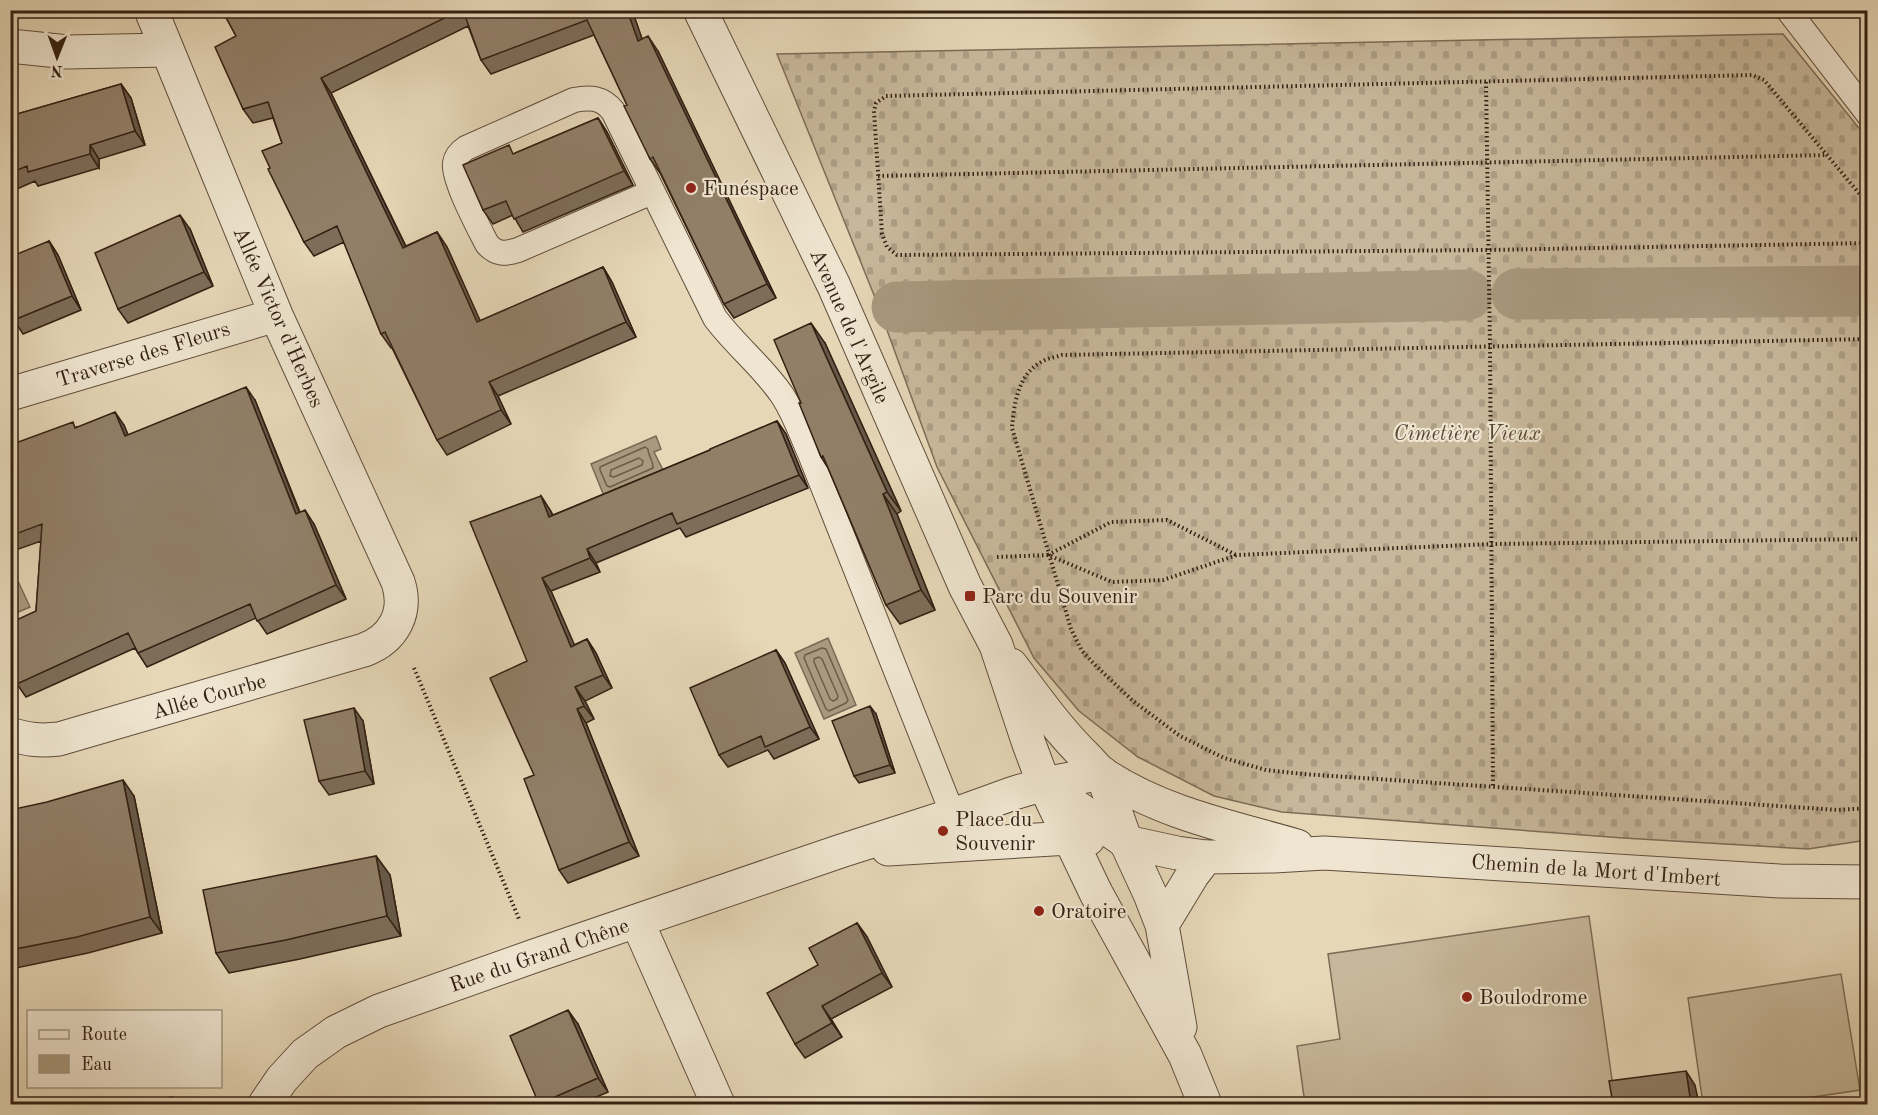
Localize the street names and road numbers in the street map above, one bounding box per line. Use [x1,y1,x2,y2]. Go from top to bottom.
street label: Allée Victor d'Herbes [228,224,327,411]
street label: Avenue de l'Argile [805,246,892,407]
street label: Traverse des Fleurs [54,319,233,392]
street label: Allée Courbe [150,671,269,724]
street label: Chemin de la Mort d'Imbert [1470,852,1721,891]
street label: Rue du Grand Chêne [447,916,632,997]

